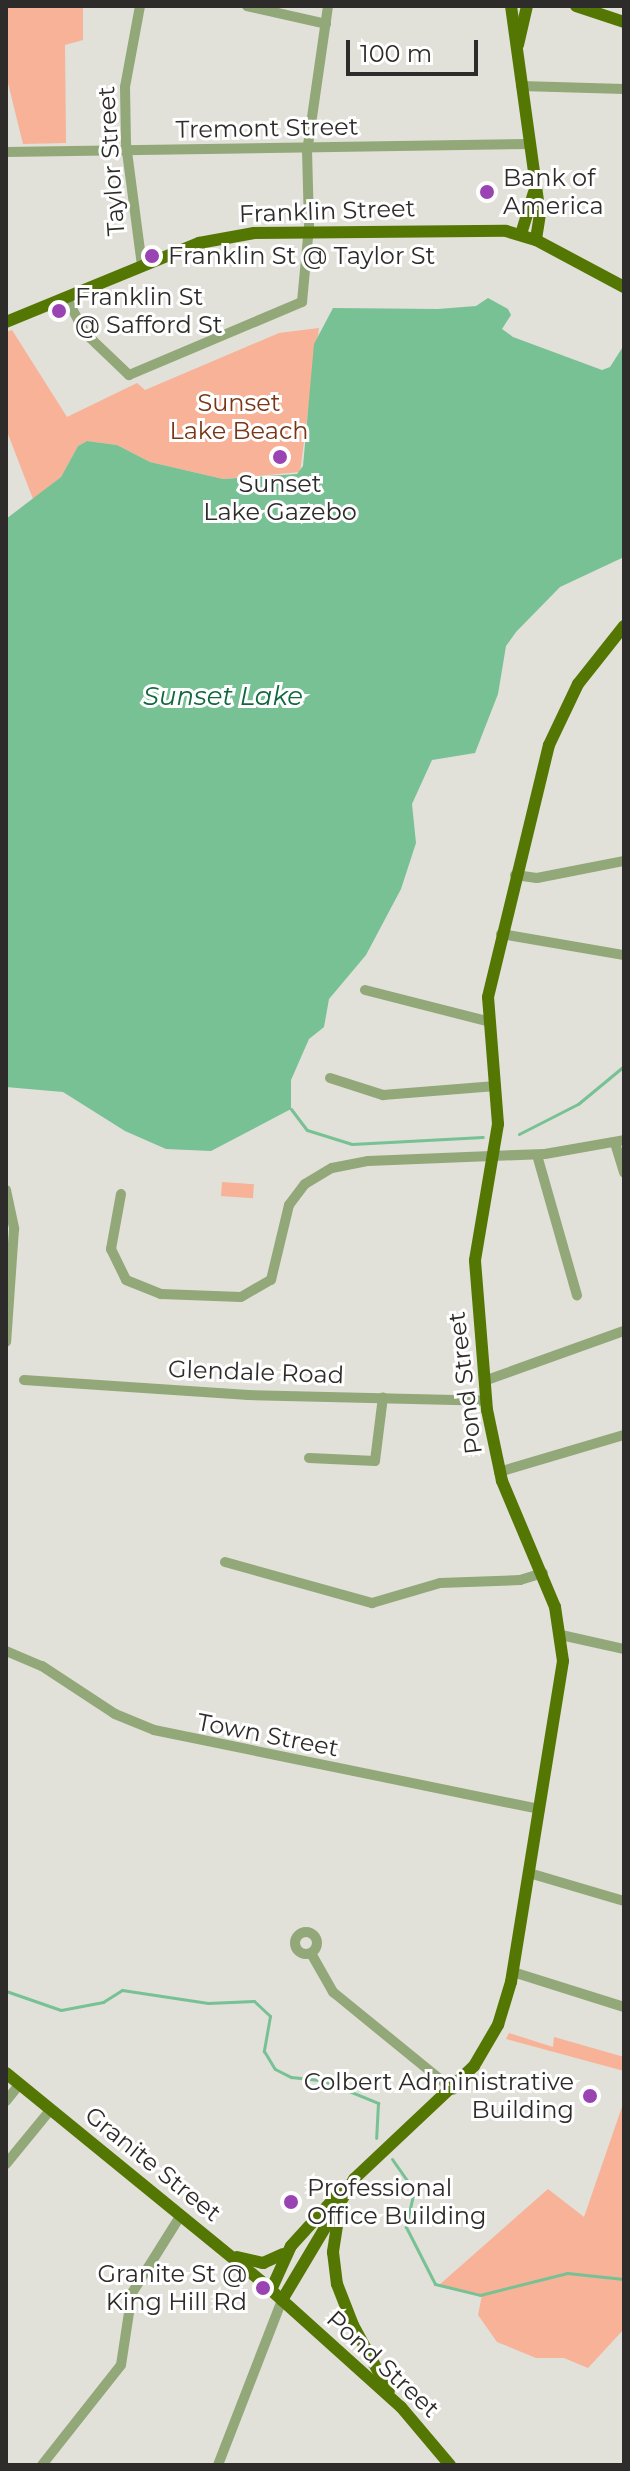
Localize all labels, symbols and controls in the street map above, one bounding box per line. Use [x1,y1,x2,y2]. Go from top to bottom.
scale bar [350,24,482,74]
text: 100 m [360,39,432,68]
street label: Taylor Street [91,85,131,237]
street label: Tremont Street [175,112,359,144]
place label: Bank of America [503,164,604,220]
marker: Bank of America [478,183,496,201]
street label: Franklin Street [238,194,416,228]
place label: Franklin St @ Taylor St [168,242,435,270]
marker: Franklin St @ Taylor St [143,247,161,265]
place label: Franklin St @ Safford St [75,283,223,339]
marker: Franklin St @ Safford St [50,302,68,320]
park label: Sunset Lake Beach [170,389,308,445]
marker: Sunset Lake Gazebo [271,448,289,466]
place label: Sunset Lake Gazebo [203,470,357,526]
water label: Sunset Lake [143,681,303,713]
street label: Pond Street [442,1310,488,1456]
street label: Glendale Road [167,1355,345,1389]
street label: Town Street [195,1707,341,1763]
place label: Colbert Administrative Building [304,2068,574,2124]
marker: Colbert Administrative Building [581,2087,599,2105]
street label: Granite Street [79,2100,227,2228]
place label: Professional Office Building [307,2174,486,2230]
marker: Professional Office Building [282,2193,300,2211]
place label: Granite St @ King Hill Rd [98,2260,247,2316]
marker: Granite St @ King Hill Rd [254,2279,272,2297]
street label: Pond Street [321,2305,445,2423]

